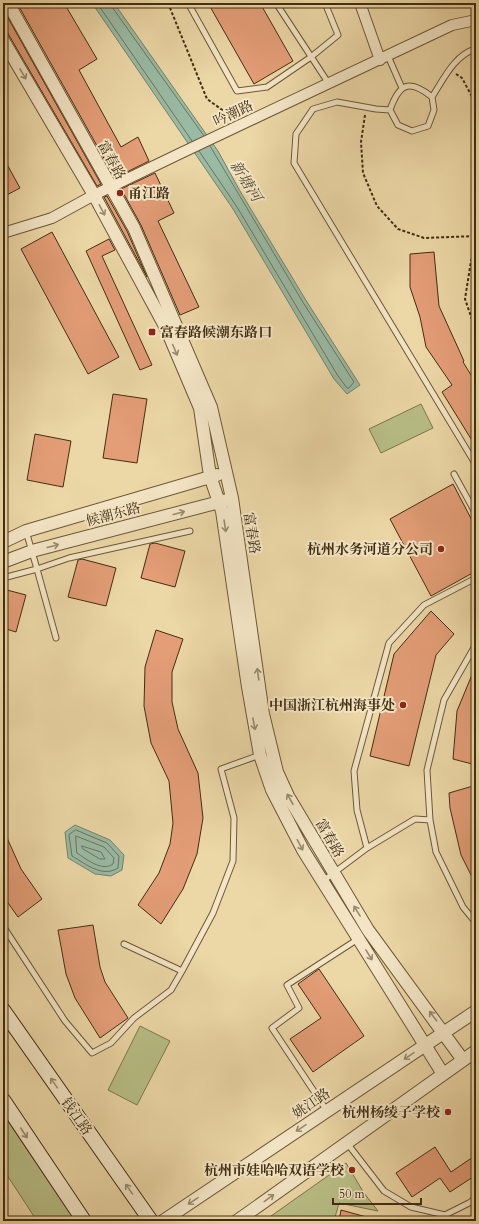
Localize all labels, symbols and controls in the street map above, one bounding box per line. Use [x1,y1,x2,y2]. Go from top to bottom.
one-way arrow [19,68,27,80]
street label: 吟潮路 [210,96,256,131]
street label: 富春路 [93,137,130,183]
water label: 新塘河 [226,157,268,208]
place label: 甬江路 [128,184,170,203]
marker: 甬江路 [115,188,125,198]
one-way arrow [99,204,107,216]
place label: 富春路候潮东路口 [160,323,272,342]
marker: 富春路候潮东路口 [147,327,157,337]
one-way arrow [172,344,179,356]
street label: 候潮东路 [84,498,143,531]
one-way arrow [172,509,185,516]
street label: 富春路 [239,511,264,555]
one-way arrow [221,520,229,533]
place label: 杭州水务河道分公司 [307,540,433,559]
one-way arrow [46,541,59,549]
marker: 杭州水务河道分公司 [436,544,446,554]
one-way arrow [254,668,262,681]
place label: 中国浙江杭州海事处 [269,696,395,715]
marker: 中国浙江杭州海事处 [398,700,408,710]
one-way arrow [251,717,259,730]
one-way arrow [286,793,294,805]
street label: 富春路 [311,815,348,861]
one-way arrow [297,839,305,851]
one-way arrow [352,905,360,917]
one-way arrow [366,949,374,961]
one-way arrow [428,1011,437,1022]
one-way arrow [404,1052,415,1060]
one-way arrow [50,1077,58,1088]
street label: 姚江路 [289,1084,334,1123]
street label: 钱江路 [57,1094,96,1139]
place label: 杭州杨绫子学校 [342,1103,440,1122]
marker: 杭州杨绫子学校 [443,1107,453,1117]
one-way arrow [295,1125,307,1133]
one-way arrow [21,1127,29,1139]
place label: 杭州市娃哈哈双语学校 [204,1161,344,1180]
marker: 杭州市娃哈哈双语学校 [347,1165,357,1175]
scale bar [333,1180,421,1206]
one-way arrow [124,1184,133,1195]
text: 50 m [339,1186,366,1202]
one-way arrow [263,1194,274,1202]
one-way arrow [188,1197,199,1205]

